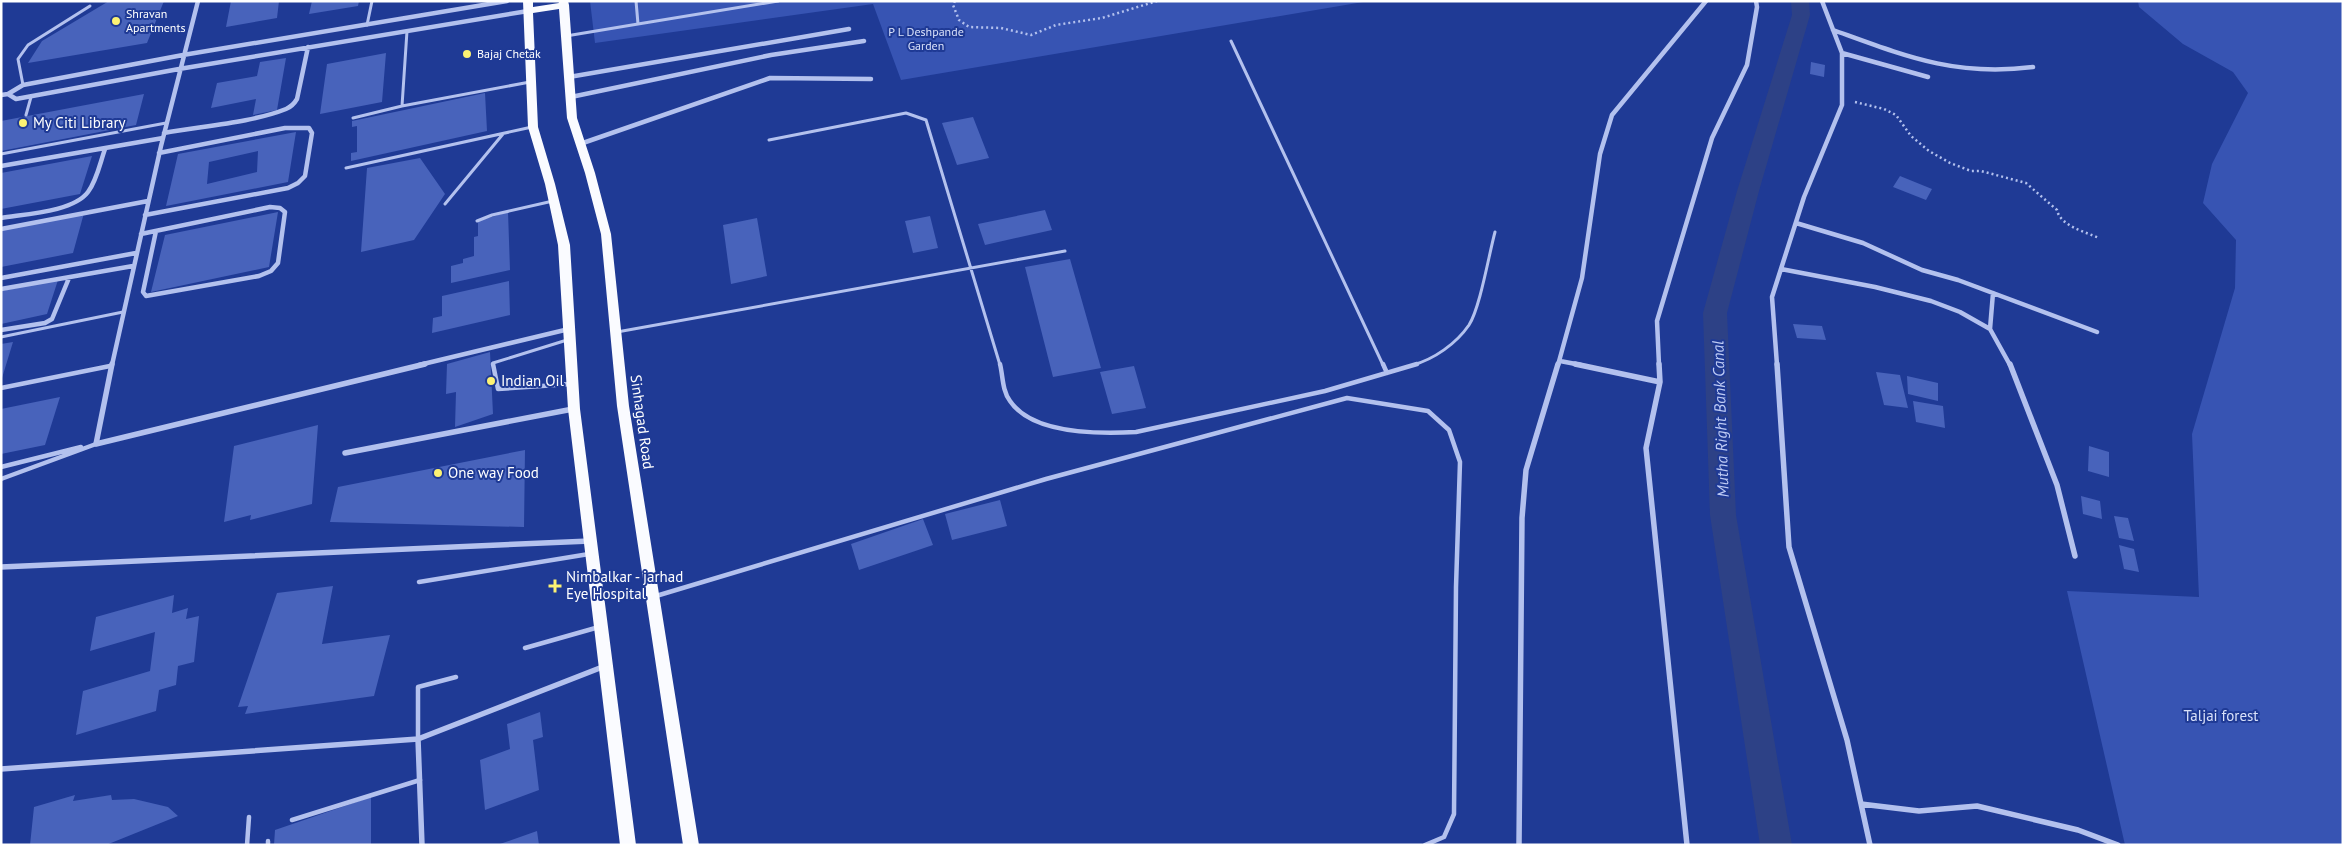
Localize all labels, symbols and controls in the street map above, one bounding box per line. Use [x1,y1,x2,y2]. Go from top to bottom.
place label: Shravan Apartments [126,6,186,35]
marker: Shravan Apartments [110,15,122,27]
park label: P L Deshpande Garden [888,24,964,53]
place label: Bajaj Chetak [477,46,541,61]
marker: Bajaj Chetak [461,48,473,60]
place label: My Citi Library [33,113,126,132]
marker: My Citi Library [17,117,29,129]
water label: Mutha Right Bank Canal [1707,340,1733,498]
place label: Indian Oil [501,371,565,390]
street label: Sinhagad Road [626,373,659,470]
marker: Indian Oil [485,375,497,387]
place label: One way Food [448,463,539,482]
marker: One way Food [432,467,444,479]
place label: Nimbalkar - jarhad Eye Hospital [566,567,683,603]
marker: Nimbalkar - jarhad Eye Hospital [548,579,562,593]
park label: Taljai forest [2184,706,2258,725]

